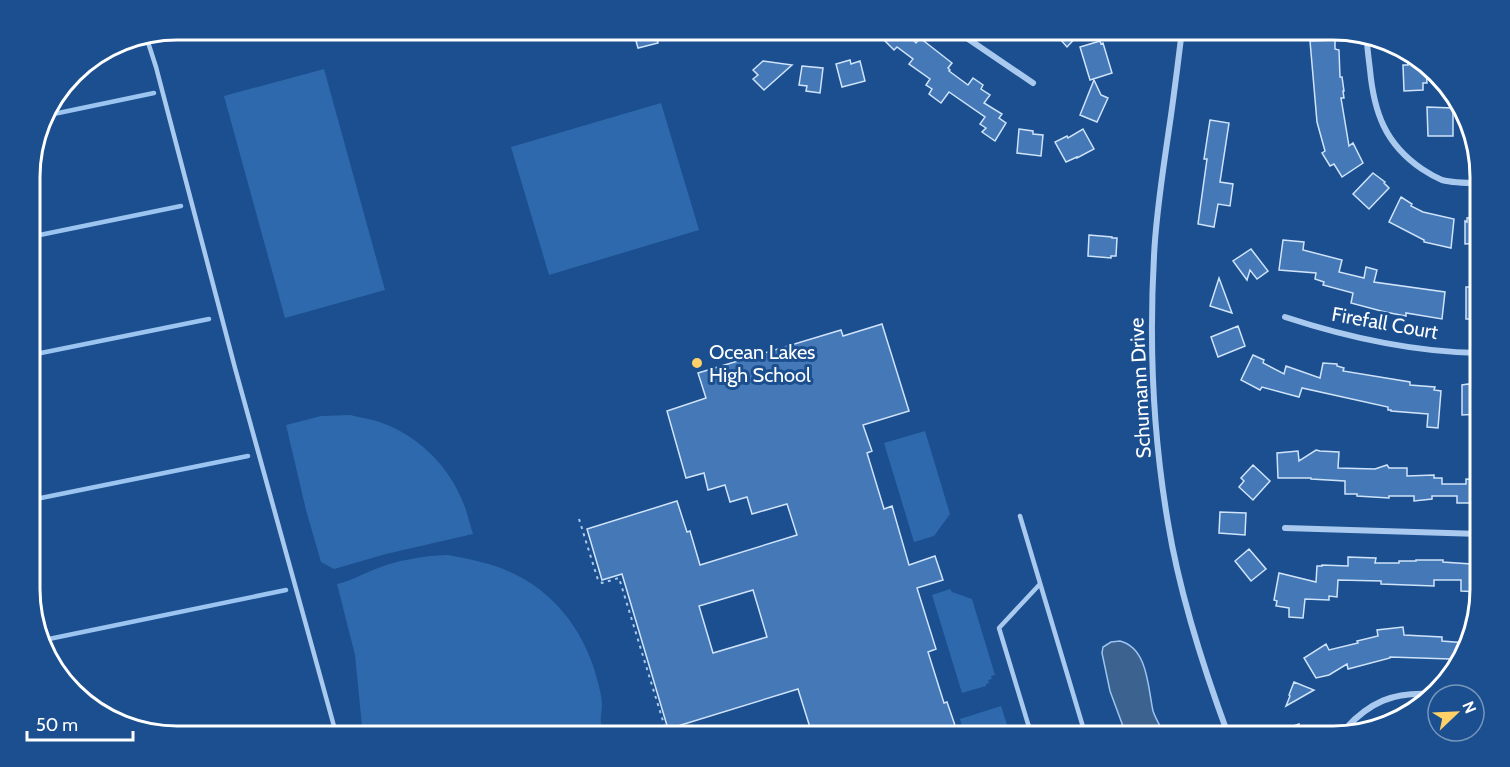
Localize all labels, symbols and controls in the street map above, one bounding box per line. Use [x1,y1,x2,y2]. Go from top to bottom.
street label: Firefall Court [1330,302,1440,344]
street label: Schumann Drive [1124,317,1156,459]
place label: Ocean Lakes High School [709,340,815,387]
marker: Ocean Lakes High School [690,356,704,370]
north arrow [1426,683,1486,743]
text: N [1458,698,1480,716]
scale bar [27,704,134,742]
text: 50 m [36,714,78,736]

